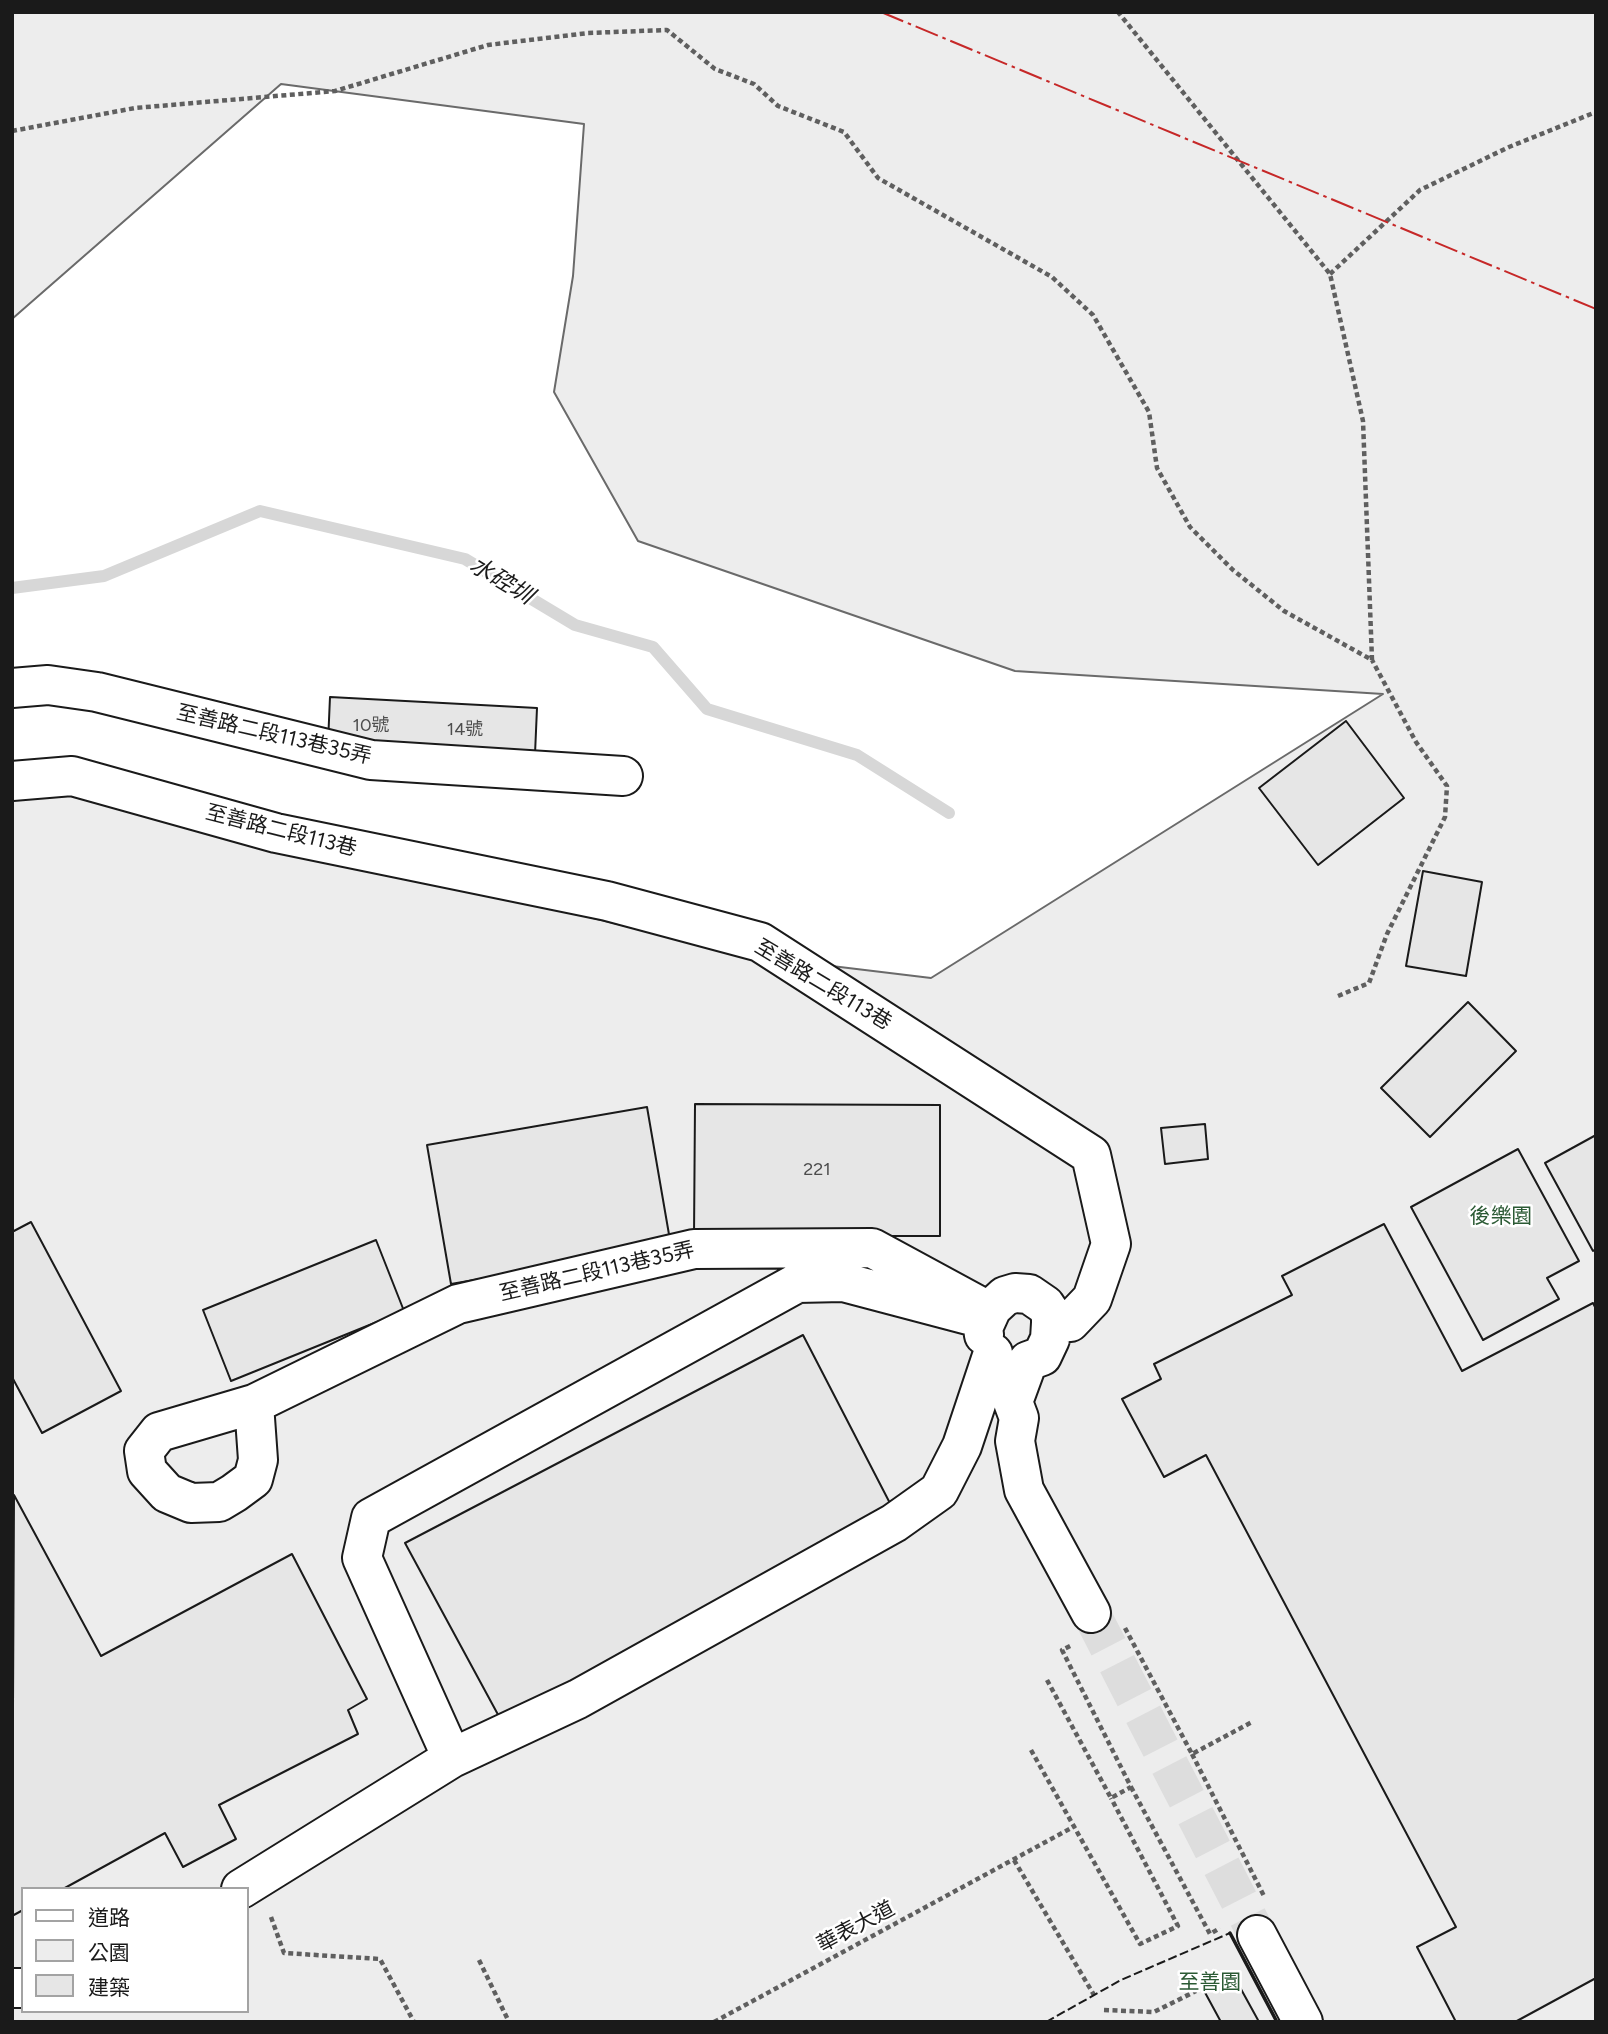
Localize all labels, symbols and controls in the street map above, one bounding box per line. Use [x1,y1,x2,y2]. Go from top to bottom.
water label: 水硿圳 [464,551,538,611]
street label: 至善路二段113巷35弄 [174,700,374,770]
house number: 10號 [353,715,389,737]
house number: 14號 [447,719,483,741]
street label: 至善路二段113巷 [203,800,359,862]
street label: 至善路二段113巷 [750,934,896,1036]
house number: 221 [803,1159,831,1181]
park label: 後樂園 [1470,1204,1532,1230]
street label: 至善路二段113巷35弄 [497,1237,697,1307]
legend [21,1887,248,2013]
street label: 華表大道 [813,1896,899,1958]
text: 道路 [88,1905,130,1930]
text: 公園 [88,1940,130,1965]
park label: 至善園 [1179,1970,1241,1996]
text: 建築 [88,1975,130,2000]

